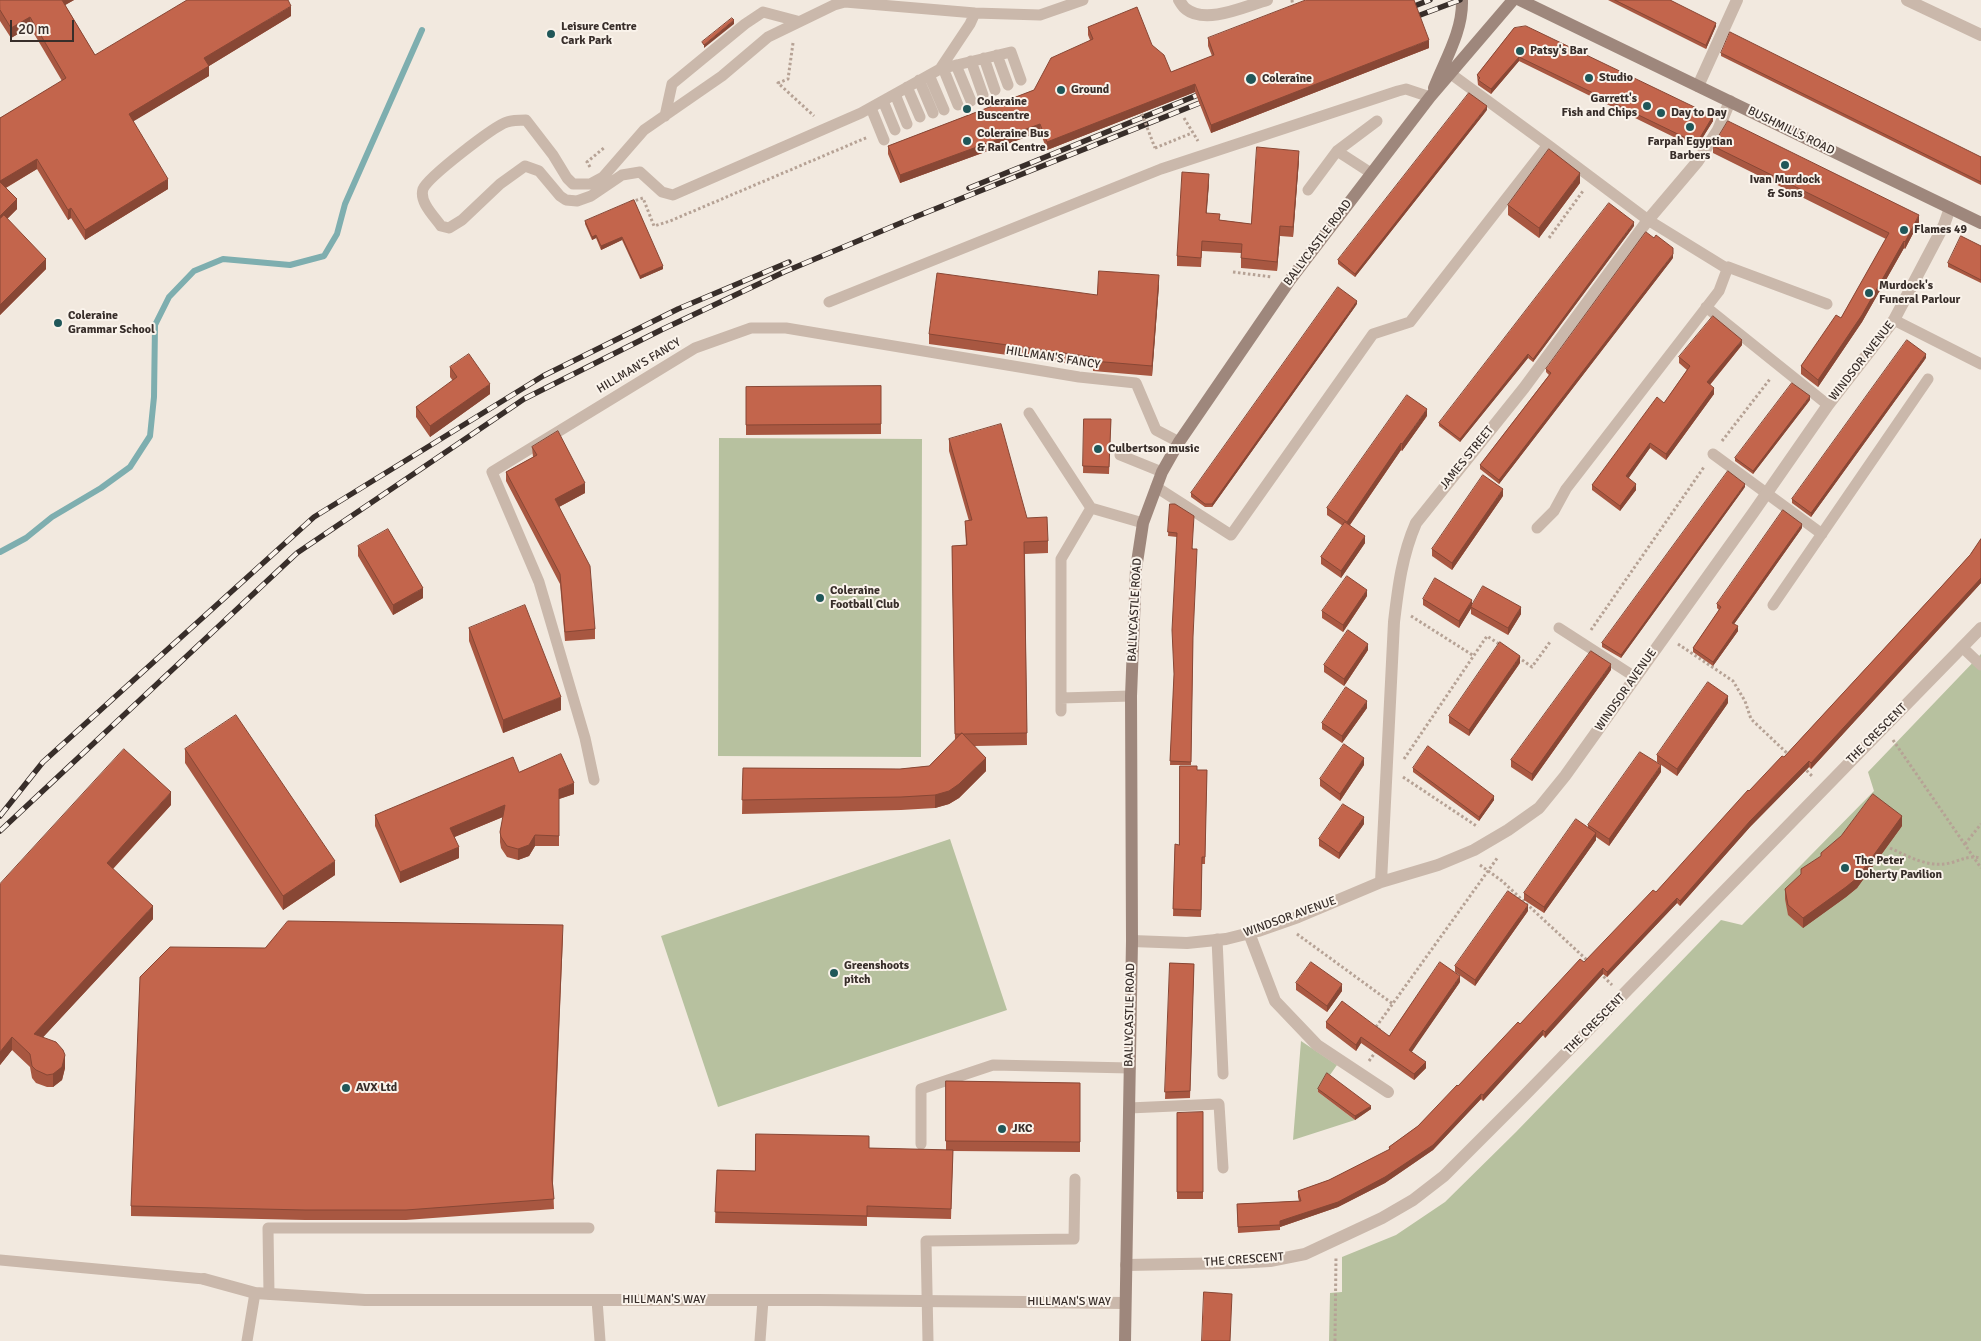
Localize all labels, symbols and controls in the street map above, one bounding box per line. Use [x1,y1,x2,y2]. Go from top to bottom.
scale bar [12,10,76,42]
text: 20 m [18,20,49,38]
place label: Leisure Centre Cark Park [561,20,637,48]
marker: Leisure Centre Cark Park [545,28,557,40]
place label: Patsy's Bar [1530,44,1588,58]
marker: Patsy's Bar [1514,45,1526,57]
place label: Studio [1599,71,1633,85]
marker: Coleraine [1244,72,1258,86]
place label: Coleraine [1262,72,1312,86]
marker: Studio [1583,72,1595,84]
place label: Ground [1071,83,1109,97]
marker: Ground [1055,84,1067,96]
place label: Garrett's Fish and Chips [1562,92,1637,120]
place label: Coleraine Buscentre [977,95,1029,123]
marker: Garrett's Fish and Chips [1641,100,1653,112]
marker: Coleraine Buscentre [961,103,973,115]
street label: BUSHMILLS ROAD [1745,104,1837,158]
place label: Day to Day [1671,106,1727,120]
marker: Day to Day [1655,107,1667,119]
marker: Farpah Egyptian Barbers [1684,121,1696,133]
place label: Coleraine Bus & Rail Centre [977,127,1049,155]
marker: Coleraine Bus & Rail Centre [961,135,973,147]
place label: Farpah Egyptian Barbers [1647,135,1733,163]
marker: Ivan Murdock & Sons [1779,159,1791,171]
place label: Ivan Murdock & Sons [1750,173,1820,201]
street label: BALLYCASTLE ROAD [1281,197,1355,289]
place label: Flames 49 [1914,223,1967,237]
marker: Flames 49 [1898,224,1910,236]
place label: Murdock's Funeral Parlour [1879,279,1960,307]
marker: Murdock's Funeral Parlour [1863,287,1875,299]
place label: Coleraine Grammar School [68,309,155,337]
marker: Coleraine Grammar School [52,317,64,329]
street label: WINDSOR AVENUE [1826,318,1898,404]
street label: HILLMAN'S FANCY [595,335,683,397]
street label: HILLMAN'S FANCY [1005,343,1101,373]
street label: JAMES STREET [1437,423,1497,493]
place label: Culbertson music [1108,442,1199,456]
marker: Culbertson music [1092,443,1104,455]
street label: BALLYCASTLE ROAD [1125,558,1145,662]
place label: Coleraine Football Club [830,584,900,612]
marker: Coleraine Football Club [814,592,826,604]
street label: WINDSOR AVENUE [1592,646,1660,734]
street label: THE CRESCENT [1844,701,1910,767]
place label: The Peter Doherty Pavilion [1855,854,1942,882]
marker: The Peter Doherty Pavilion [1839,862,1851,874]
street label: WINDSOR AVENUE [1242,894,1338,940]
place label: Greenshoots pitch [844,959,909,987]
street label: BALLYCASTLE ROAD [1122,963,1138,1067]
marker: Greenshoots pitch [828,967,840,979]
street label: THE CRESCENT [1562,991,1628,1057]
place label: AVX Ltd [356,1081,397,1095]
marker: AVX Ltd [340,1082,352,1094]
place label: JKC [1012,1122,1032,1136]
marker: JKC [996,1123,1008,1135]
street label: THE CRESCENT [1204,1250,1284,1270]
street label: HILLMAN'S WAY [622,1293,706,1307]
street label: HILLMAN'S WAY [1027,1295,1111,1309]

